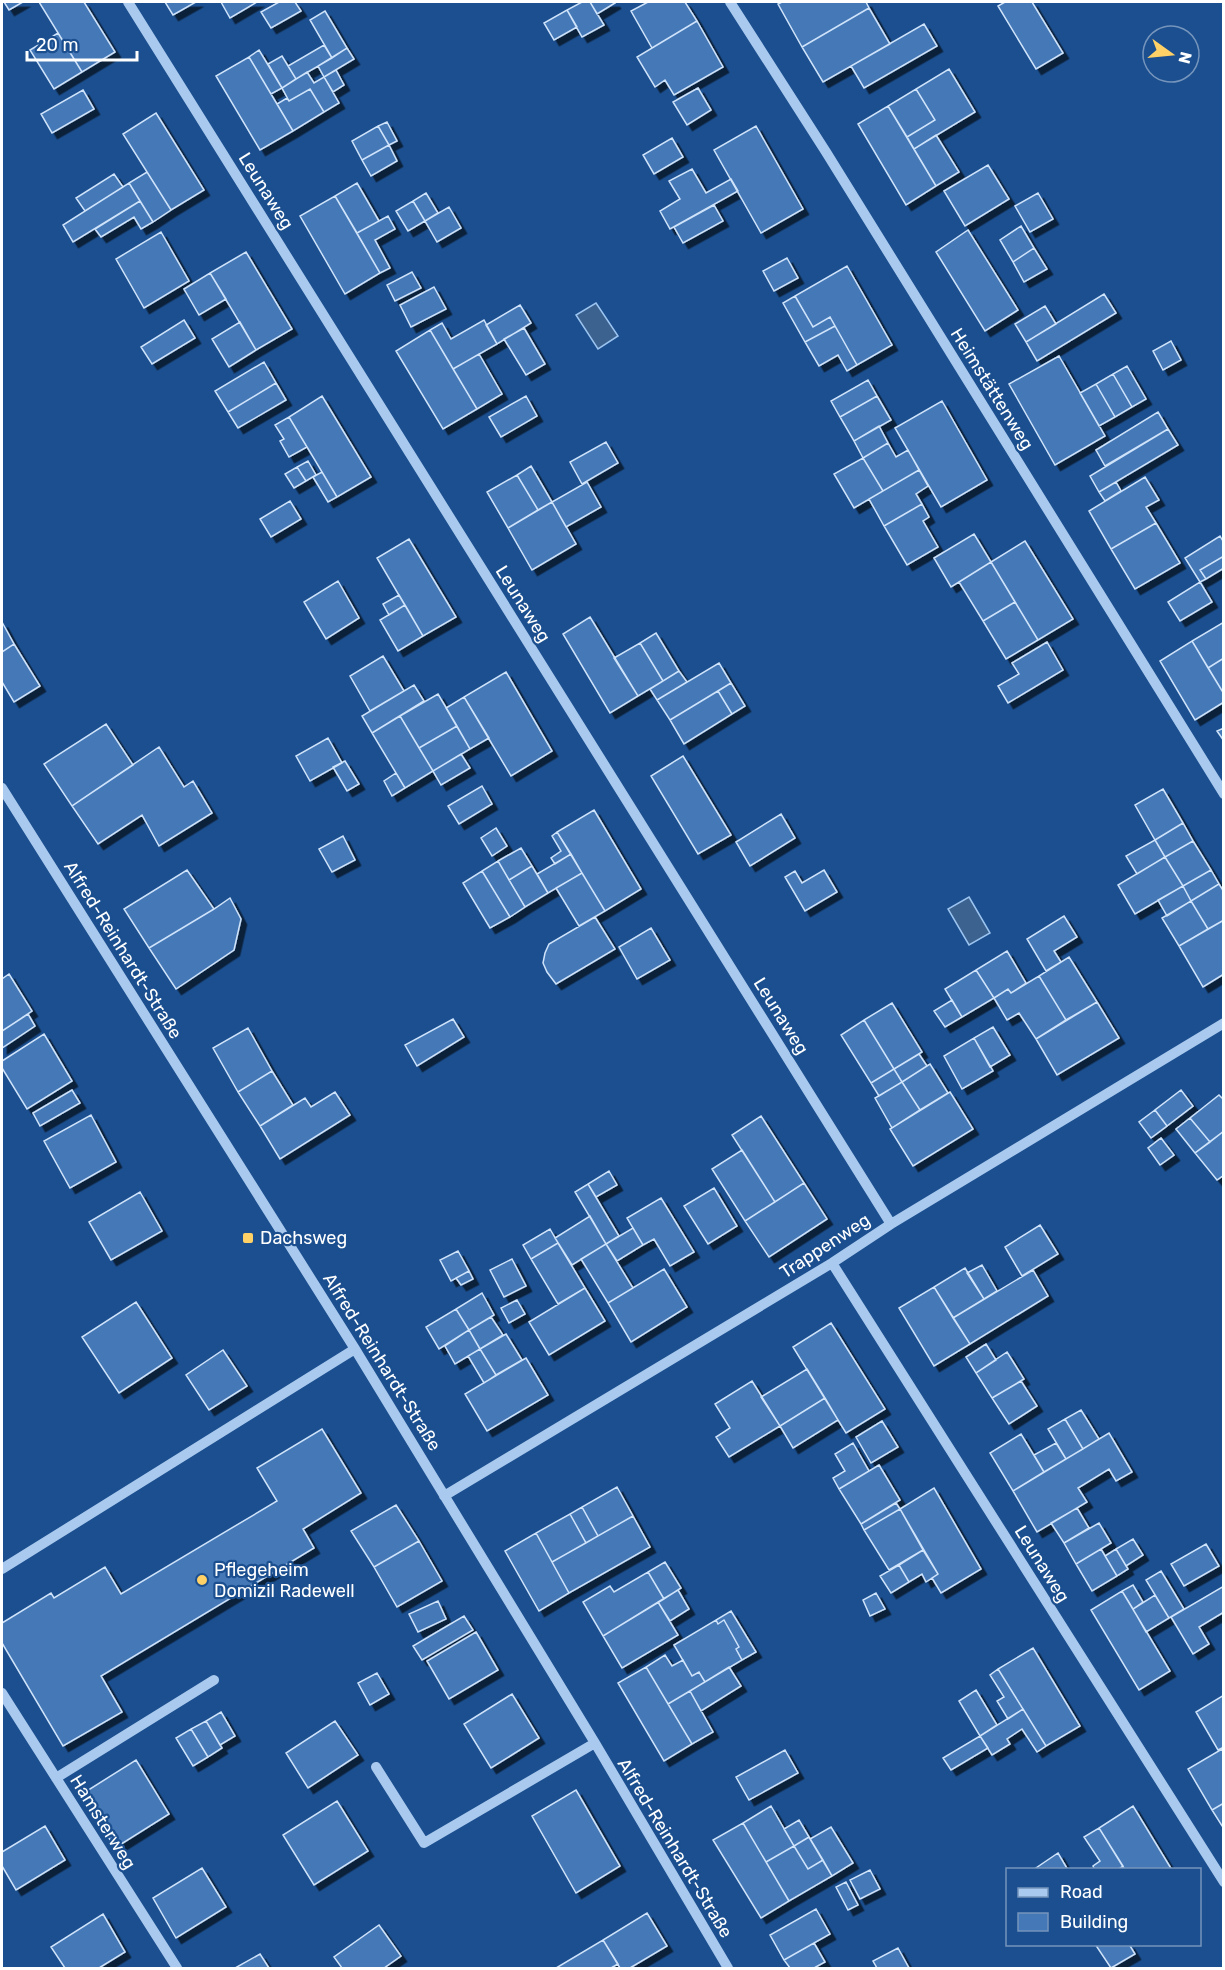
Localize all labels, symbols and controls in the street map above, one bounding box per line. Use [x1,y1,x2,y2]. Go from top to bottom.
scale bar [27,24,136,62]
north arrow [1141,24,1201,84]
text: 20 m [36,34,78,56]
text: N [1174,50,1196,66]
street label: Leunaweg [234,148,298,234]
street label: Heimstättenweg [946,324,1038,454]
street label: Leunaweg [491,561,555,647]
street label: Alfred-Reinhardt-Straße [59,857,187,1043]
street label: Leunaweg [749,973,813,1059]
street label: Trappenweg [776,1209,874,1283]
place label: Dachsweg [260,1227,347,1249]
marker: Dachsweg [241,1231,255,1245]
street label: Alfred-Reinhardt-Straße [318,1269,446,1455]
street label: Leunaweg [1010,1521,1074,1607]
place label: Pflegeheim Domizil Radewell [214,1559,355,1602]
marker: Pflegeheim Domizil Radewell [195,1573,209,1587]
street label: Alfred-Reinhardt-Straße [613,1754,737,1942]
street label: Hamsterweg [65,1771,141,1873]
legend [1006,1868,1201,1946]
text: Road [1060,1881,1103,1903]
text: Building [1060,1911,1128,1933]

